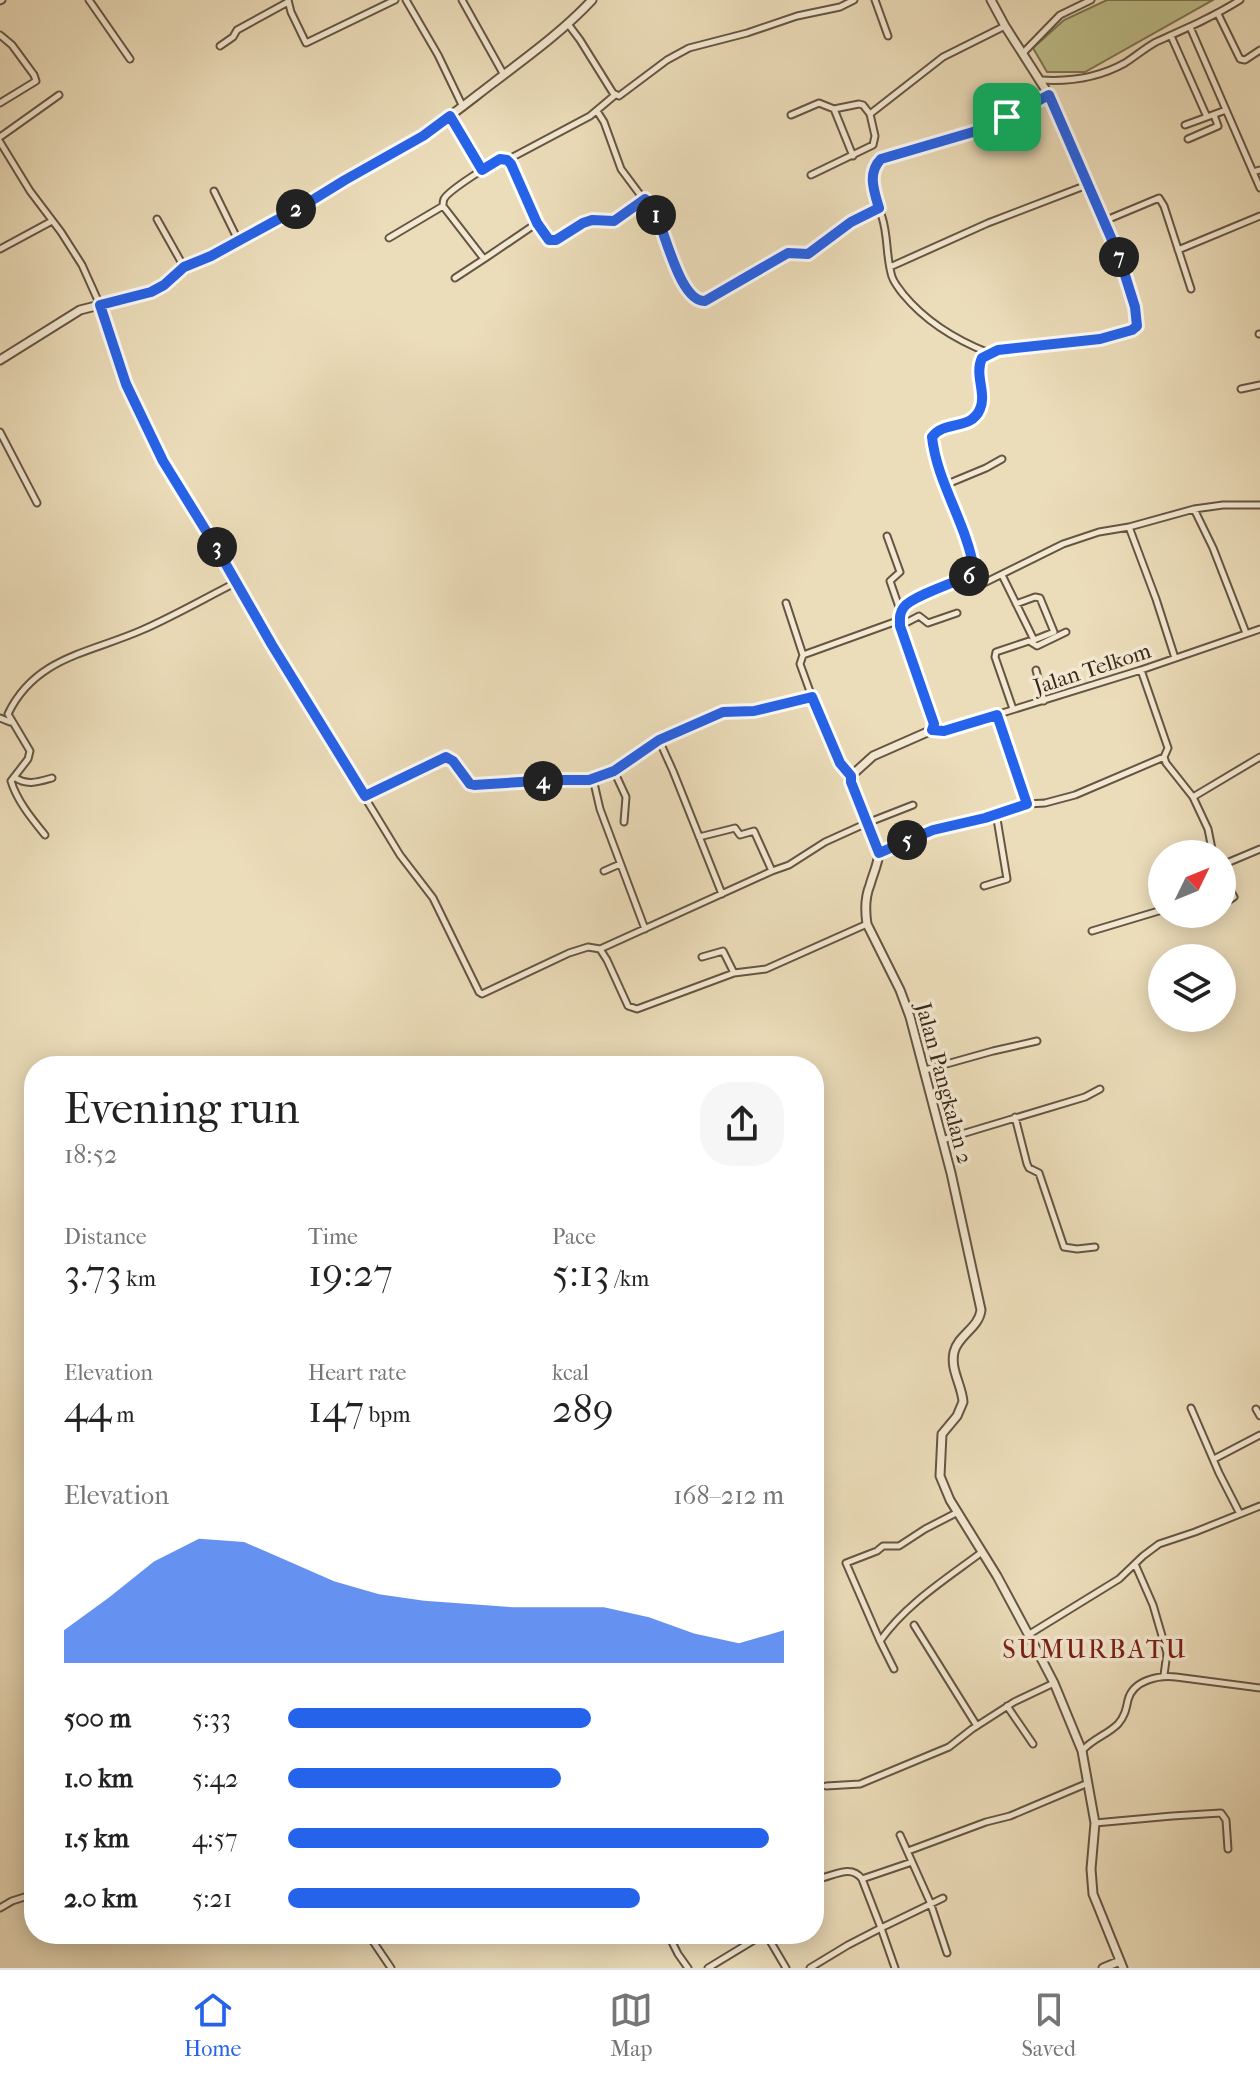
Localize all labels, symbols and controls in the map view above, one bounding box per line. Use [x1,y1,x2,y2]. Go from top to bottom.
pin [973,83,1041,151]
icon: arrive [985,95,1029,139]
pin: 2 [276,189,316,229]
pin: 1 [636,195,676,235]
text: 2 [290,196,302,222]
text: 1 [652,202,660,228]
pin: 7 [1099,237,1139,277]
text: 7 [1114,244,1124,270]
pin: 3 [197,527,237,567]
text: 3 [212,534,222,560]
pin: 6 [949,556,989,596]
text: 6 [963,563,975,589]
street label: Jalan Telkom [1028,638,1155,701]
pin: 4 [523,761,563,801]
text: 4 [537,768,550,794]
pin: 5 [887,820,927,860]
text: 5 [902,827,912,853]
north arrow [1148,840,1236,928]
map controls [1148,840,1236,1032]
button: layers [1148,944,1236,1032]
street label: Jalan Pangkalan 2 [909,998,978,1167]
button: share [700,1082,784,1166]
text: Evening run [64,1083,299,1134]
text: 18:52 [64,1139,117,1170]
text: Distance [64,1224,147,1250]
text: Time [308,1224,358,1250]
text: Pace [552,1224,596,1250]
text: 3.73 [64,1250,122,1296]
text: 19:27 [308,1250,393,1296]
text: 5:13 [552,1250,610,1296]
text: km [122,1266,156,1292]
text: /km [610,1266,649,1292]
text: Elevation [64,1360,153,1386]
text: Heart rate [308,1360,407,1386]
text: kcal [552,1360,589,1386]
text: 44 [64,1386,111,1432]
text: 147 [308,1386,364,1432]
text: 289 [552,1386,614,1432]
text: m [111,1402,134,1428]
text: bpm [364,1402,410,1428]
text: Elevation [64,1480,169,1511]
text: 168–212 m [673,1480,784,1511]
district label: SUMURBATU [1002,1634,1188,1665]
text: 500 m [64,1703,131,1734]
text: 5:33 [192,1703,231,1734]
text: 1.0 km [64,1763,133,1794]
text: 5:42 [192,1763,238,1794]
text: 1.5 km [64,1823,129,1854]
text: 4:57 [192,1823,237,1854]
text: 2.0 km [64,1883,137,1914]
text: 5:21 [192,1883,232,1914]
tab: Home [184,1988,241,2062]
tab: Map [609,1988,653,2062]
tab: Saved [1021,1988,1076,2062]

